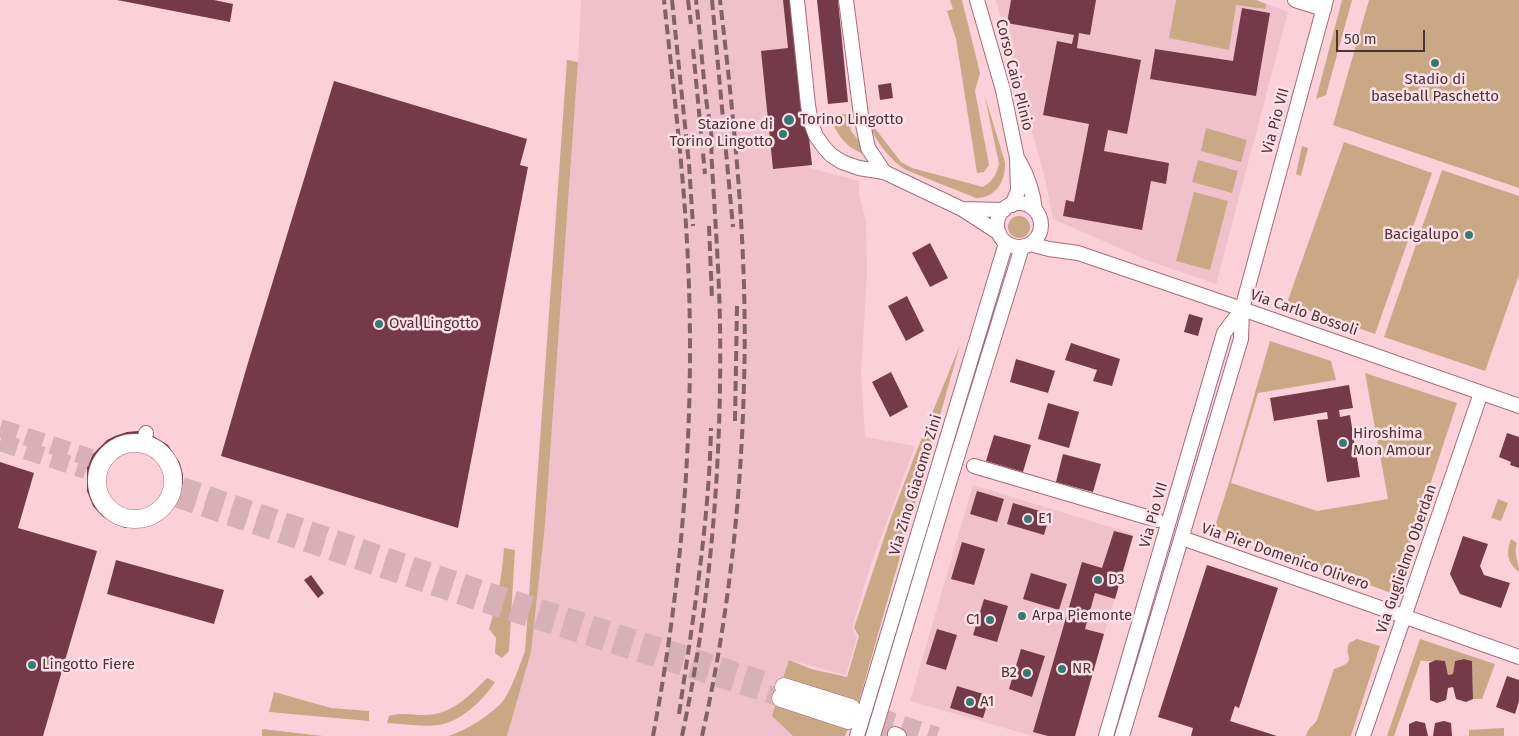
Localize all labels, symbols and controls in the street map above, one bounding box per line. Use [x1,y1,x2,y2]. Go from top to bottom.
street label: Corso Caio Plinio [991,17,1037,133]
scale bar [1339,20,1428,52]
text: 50 m [1344,30,1377,48]
marker: Stadio di baseball Paschetto [1429,57,1441,69]
place label: Stadio di baseball Paschetto [1371,71,1499,106]
street label: Via Pio VII [1259,86,1293,156]
place label: Torino Lingotto [800,111,903,129]
marker: Torino Lingotto [782,113,796,127]
place label: Stazione di Torino Lingotto [670,116,773,151]
marker: Stazione di Torino Lingotto [777,128,789,140]
place label: Bacigalupo [1384,226,1459,244]
marker: Bacigalupo [1463,229,1475,241]
street label: Via Carlo Bossoli [1248,286,1360,340]
place label: Oval Lingotto [389,315,479,333]
marker: Oval Lingotto [373,318,385,330]
street label: Via Zino Giacomo Zini [886,412,946,558]
place label: Hiroshima Mon Amour [1353,425,1431,460]
marker: Hiroshima Mon Amour [1337,437,1349,449]
street label: Via Pio VII [1136,480,1172,550]
street label: Via Guglielmo Oberdan [1373,482,1441,636]
place label: E1 [1038,510,1052,528]
marker: E1 [1022,513,1034,525]
street label: Via Pier Domenico Olivero [1199,520,1371,594]
place label: D3 [1108,571,1125,589]
marker: D3 [1092,574,1104,586]
place label: Arpa Piemonte [1032,607,1132,625]
marker: Arpa Piemonte [1016,610,1028,622]
place label: C1 [966,611,980,629]
marker: C1 [984,614,996,626]
place label: Lingotto Fiere [42,656,135,674]
marker: Lingotto Fiere [26,659,38,671]
place label: NR [1072,660,1091,678]
marker: NR [1056,663,1068,675]
place label: B2 [1001,664,1017,682]
marker: B2 [1021,667,1033,679]
place label: A1 [980,693,994,711]
marker: A1 [964,696,976,708]

